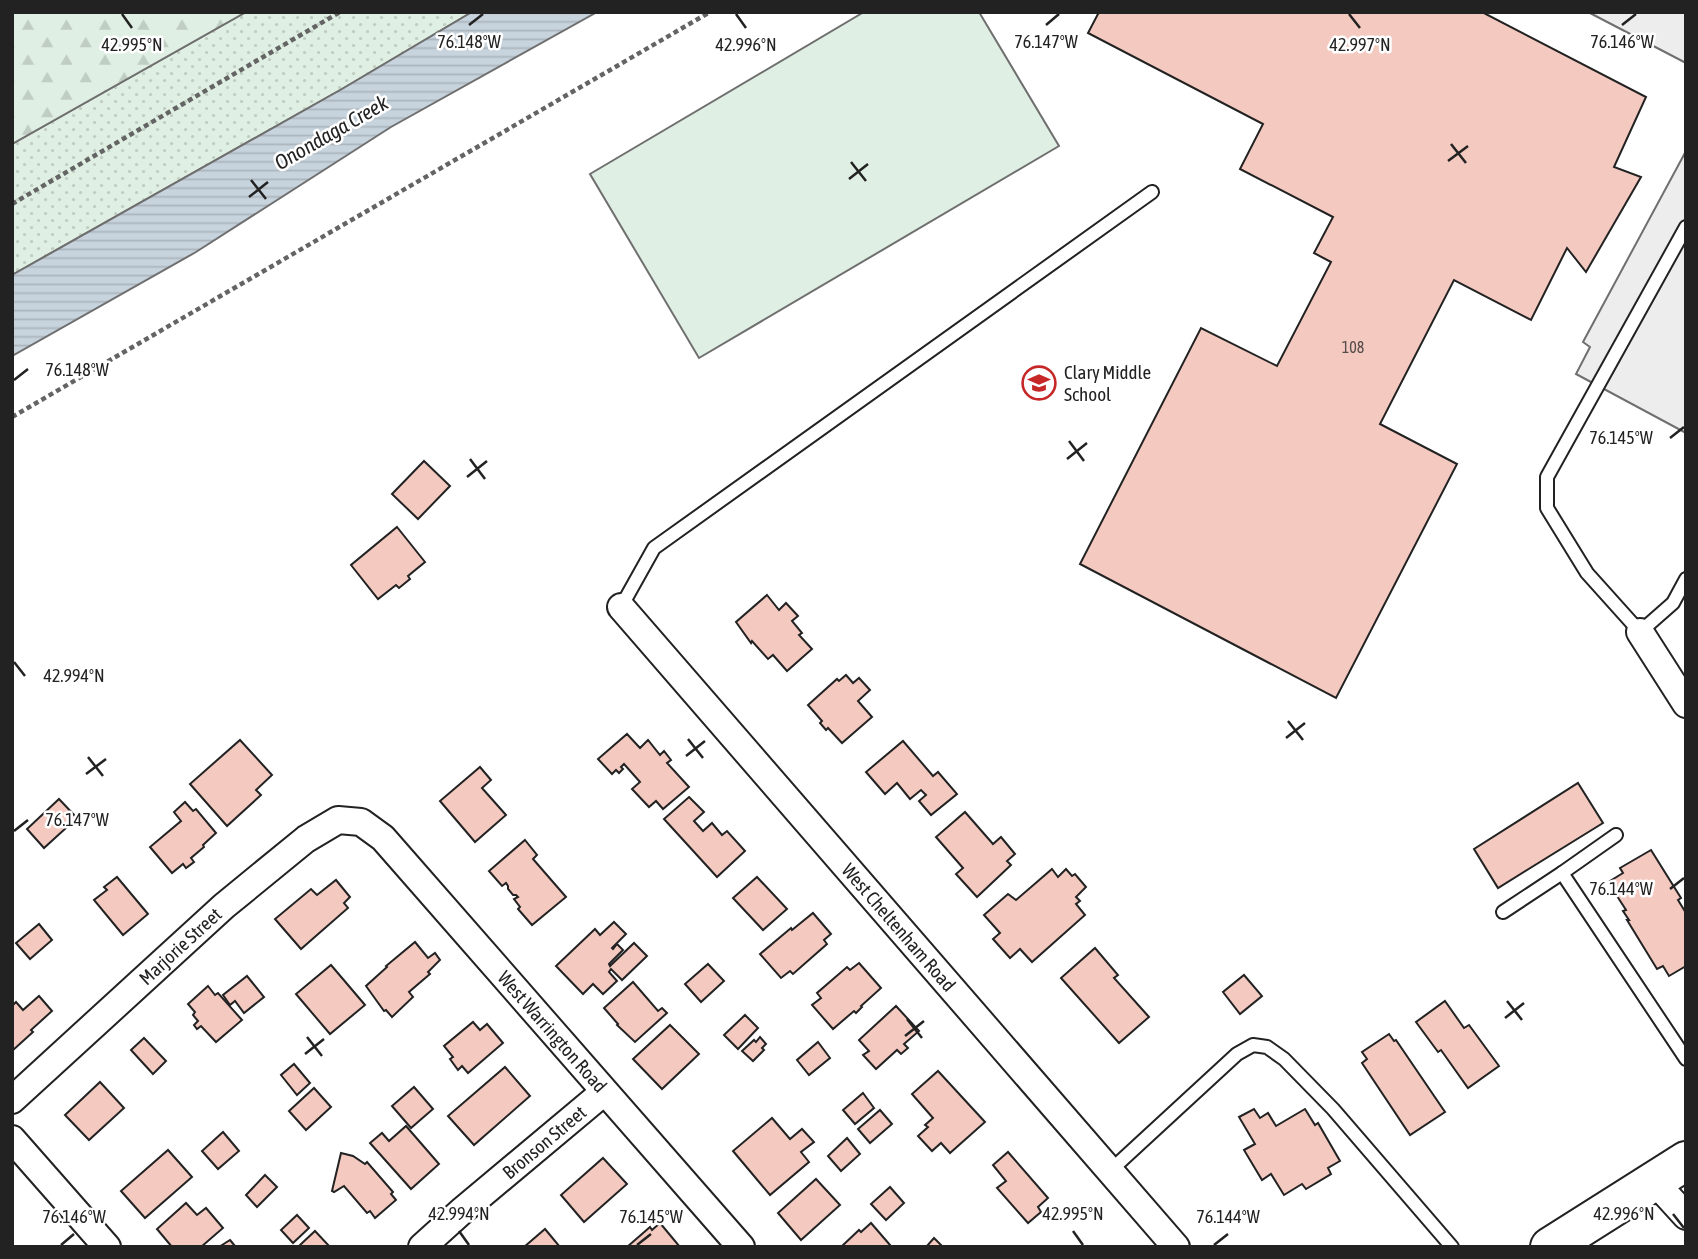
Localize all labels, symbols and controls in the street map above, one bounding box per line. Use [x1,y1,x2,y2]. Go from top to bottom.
text: 76.148°W [437,31,501,52]
text: 76.147°W [1014,31,1078,52]
text: 76.146°W [1590,31,1654,52]
text: 42.995°N [101,34,163,55]
text: 42.996°N [715,34,777,55]
text: 42.997°N [1329,34,1391,55]
water label: Onondaga Creek [270,89,393,174]
house number: 108 [1342,338,1364,356]
text: 76.148°W [45,359,109,380]
place label: Clary Middle School [1064,361,1151,405]
school or university icon: Clary Middle School [1020,364,1058,402]
text: 76.145°W [1589,427,1653,448]
text: 42.994°N [43,665,105,686]
text: 76.147°W [45,809,109,830]
street label: West Cheltenham Road [837,859,960,996]
text: 76.144°W [1589,878,1653,899]
street label: Marjorie Street [135,903,226,989]
street label: West Warrington Road [493,966,611,1097]
street label: Bronson Street [498,1101,590,1183]
text: 42.994°N [428,1203,490,1224]
text: 42.995°N [1042,1203,1104,1224]
text: 42.996°N [1593,1203,1655,1224]
text: 76.146°W [42,1206,106,1227]
text: 76.145°W [619,1206,683,1227]
text: 76.144°W [1196,1206,1260,1227]

